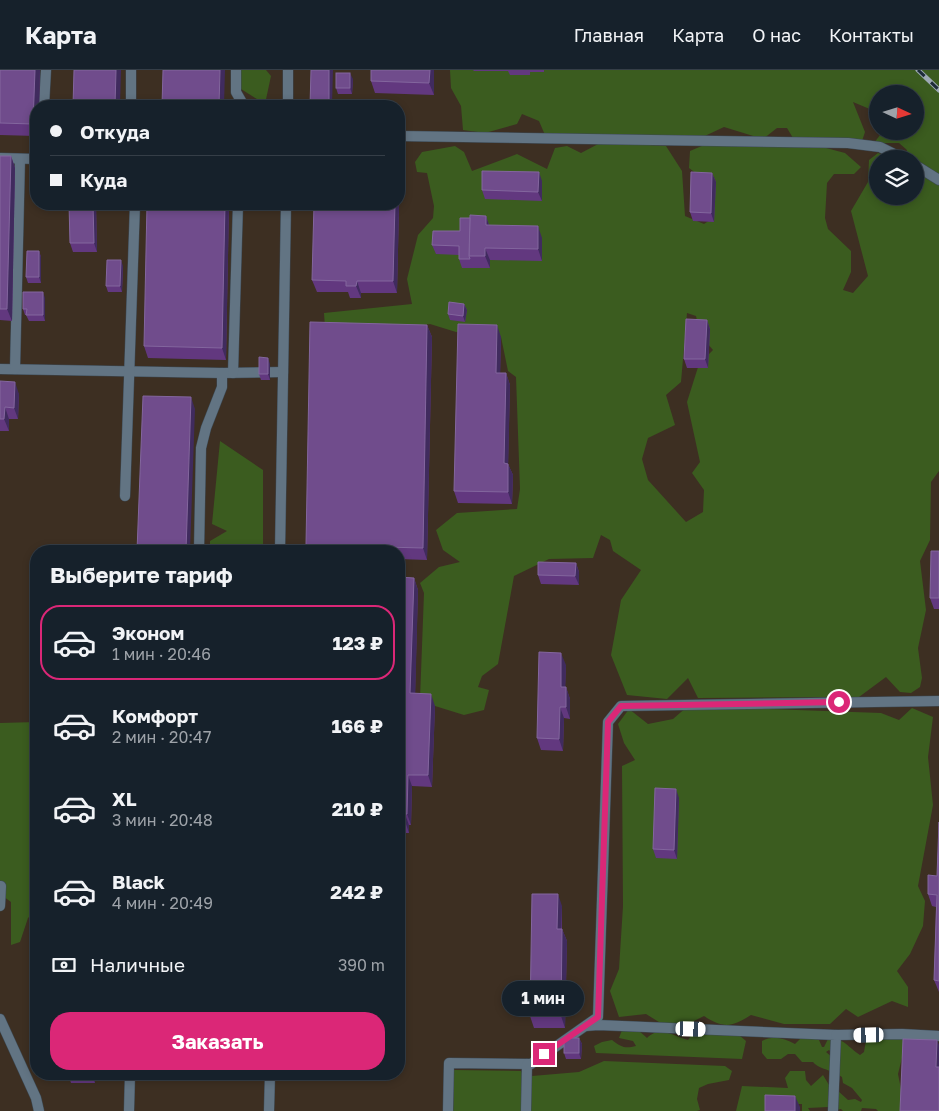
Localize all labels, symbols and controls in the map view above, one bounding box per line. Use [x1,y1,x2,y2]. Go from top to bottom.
text: Карта [25,20,97,49]
text: Главная [574,24,644,46]
text: Карта [672,24,724,46]
text: О нас [752,24,801,46]
text: Контакты [829,24,914,46]
north arrow [869,85,924,140]
map controls [869,85,924,205]
text: Откуда [80,120,150,143]
button: layers [869,150,924,205]
text: Куда [80,168,127,191]
text: Выберите тариф [50,561,233,588]
icon: car [52,620,97,665]
text: Эконом [112,621,184,644]
text: 123 ₽ [332,631,383,654]
text: 1 мин · 20:46 [112,644,211,664]
route start [828,691,850,713]
icon: car [52,703,97,748]
text: Комфорт [112,704,198,727]
text: 166 ₽ [332,714,383,737]
text: 2 мин · 20:47 [112,727,211,747]
icon: car [52,786,97,831]
text: XL [112,787,137,810]
text: 210 ₽ [332,797,383,820]
text: 3 мин · 20:48 [112,810,213,830]
icon: car [52,869,97,914]
text: Black [112,870,165,893]
text: 242 ₽ [330,880,383,903]
text: 4 мин · 20:49 [112,893,213,913]
icon: cash [50,951,78,979]
text: Наличные [90,953,185,976]
text: 390 m [338,955,385,975]
callout: 1 мин [503,982,585,1016]
text: 1 мин [521,988,565,1008]
button: Заказать [50,1012,385,1070]
car [675,1021,706,1037]
car [853,1027,884,1043]
route end [533,1043,555,1065]

